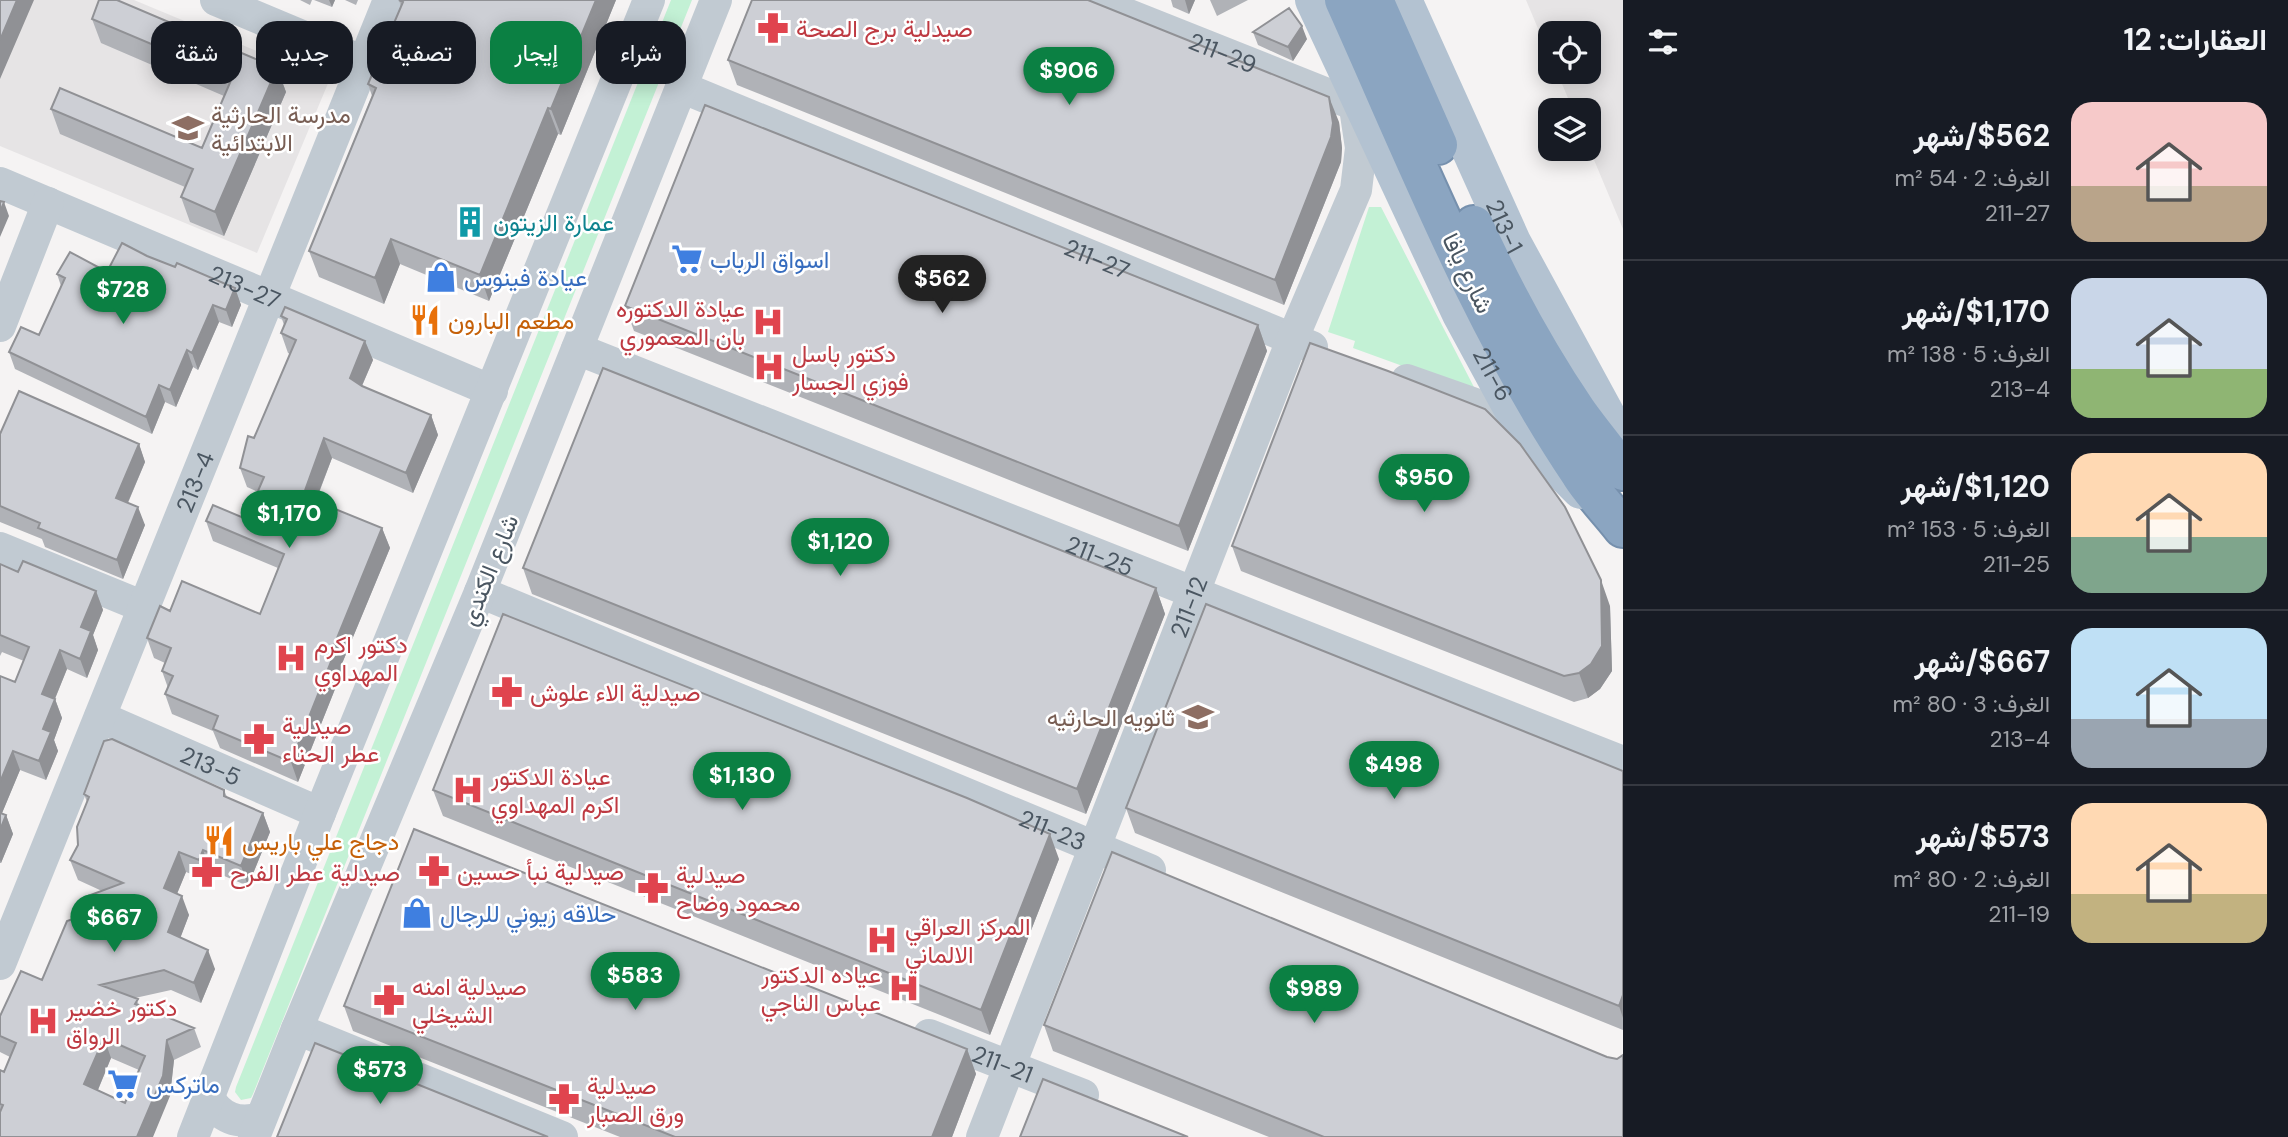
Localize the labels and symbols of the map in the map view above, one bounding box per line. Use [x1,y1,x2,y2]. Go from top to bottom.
pharmacy icon: صيدلية برج الصحة [756,11,790,45]
place label: صيدلية برج الصحة [796,13,973,45]
street label: 211-29 [1184,25,1261,80]
pin: $906 [1028,48,1110,107]
place label: مدرسة الحارثية الابتدائية [211,99,351,158]
school or university icon: مدرسة الحارثية الابتدائية [171,111,205,145]
street label: 213-1 [1479,194,1531,259]
building icon: عمارة الزيتون [453,205,487,239]
place label: عمارة الزيتون [493,207,614,238]
street label: شارع يافا [1434,228,1501,319]
street label: 211-27 [1060,231,1134,286]
supermarket icon: اسواق الرباب [670,242,704,276]
place label: اسواق الرباب [710,244,829,275]
pin: $562 [901,256,983,315]
street label: 213-27 [205,258,285,315]
shop icon: عيادة فينوس [424,260,458,294]
place label: عيادة فينوس [464,262,587,293]
pin: $728 [82,266,164,326]
place label: عيادة الدكتوره بان المعموري [616,293,745,356]
restaurant icon: مطعم البارون [408,303,442,337]
place label: مطعم البارون [448,305,574,337]
hospital icon: عيادة الدكتوره بان المعموري [751,305,785,339]
place label: دكتور باسل فوزي الجسار [791,338,909,401]
street label: 211-6 [1466,342,1521,406]
hospital icon: دكتور باسل فوزي الجسار [752,350,786,384]
street label: 213-4 [168,447,221,517]
pin: $950 [1383,454,1465,514]
pin: $1,170 [232,490,346,550]
street label: شارع الكندي [453,510,529,632]
pin: $1,120 [783,518,897,578]
street label: 211-25 [1061,528,1138,583]
street label: 211-12 [1162,572,1214,642]
place label: دكتور اكرم المهداوي [314,629,408,692]
hospital icon: دكتور اكرم المهداوي [274,641,308,675]
pharmacy icon: صيدلية الاء علوش [490,675,524,709]
place label: صيدلية الاء علوش [530,677,700,708]
school or university icon: ثانويه الحارثيه [1181,700,1215,734]
place label: ثانويه الحارثيه [1047,702,1175,733]
place label: صيدلية عطر الحناء [282,710,379,769]
pharmacy icon: صيدلية عطر الحناء [242,722,276,756]
street label: 213-5 [176,739,246,792]
pin: $498 [1353,742,1435,801]
pin: $1,130 [685,752,799,812]
place label: عيادة الدكتور اكرم المهداوي [490,761,619,824]
hospital icon: عيادة الدكتور اكرم المهداوي [451,773,485,807]
street label: 211-23 [1014,802,1091,857]
restaurant icon: دجاج علي باريس [202,824,236,858]
place label: دجاج علي باريس [242,826,399,861]
pharmacy icon: صيدلية نبأ حسين [417,854,451,888]
pharmacy icon: صيدلية عطر الفرح [190,855,224,889]
place label: صيدلية نبأ حسين [457,856,624,887]
place label: صيدلية عطر الفرح [230,857,400,889]
place label: صيدلية محمود وضاح [676,859,801,919]
pharmacy icon: صيدلية محمود وضاح [636,871,670,905]
pin: $667 [73,894,155,954]
shop icon: حلاقه زيوني للرجال [400,896,434,930]
place label: حلاقه زيوني للرجال [440,898,616,933]
place label: المركز العراقي الالماني [905,911,1031,974]
hospital icon: المركز العراقي الالماني [865,923,899,957]
pin: $583 [594,953,676,1012]
place label: عياده الدكتور عباس الناجي [760,959,881,1022]
pin: $989 [1273,965,1355,1025]
place label: صيدلية امنه الشيخلي [412,971,527,1034]
hospital icon: عياده الدكتور عباس الناجي [887,971,921,1005]
pharmacy icon: صيدلية امنه الشيخلي [372,983,406,1017]
place label: دكتور خضير الرواق [65,992,177,1051]
hospital icon: دكتور خضير الرواق [26,1004,60,1038]
street label: 211-21 [968,1038,1038,1090]
pin: $573 [339,1046,421,1106]
supermarket icon: ماتركس [106,1067,140,1101]
place label: ماتركس [146,1069,220,1100]
place label: صيدلية ورق الصبار [586,1070,684,1129]
pharmacy icon: صيدلية ورق الصبار [547,1082,581,1116]

